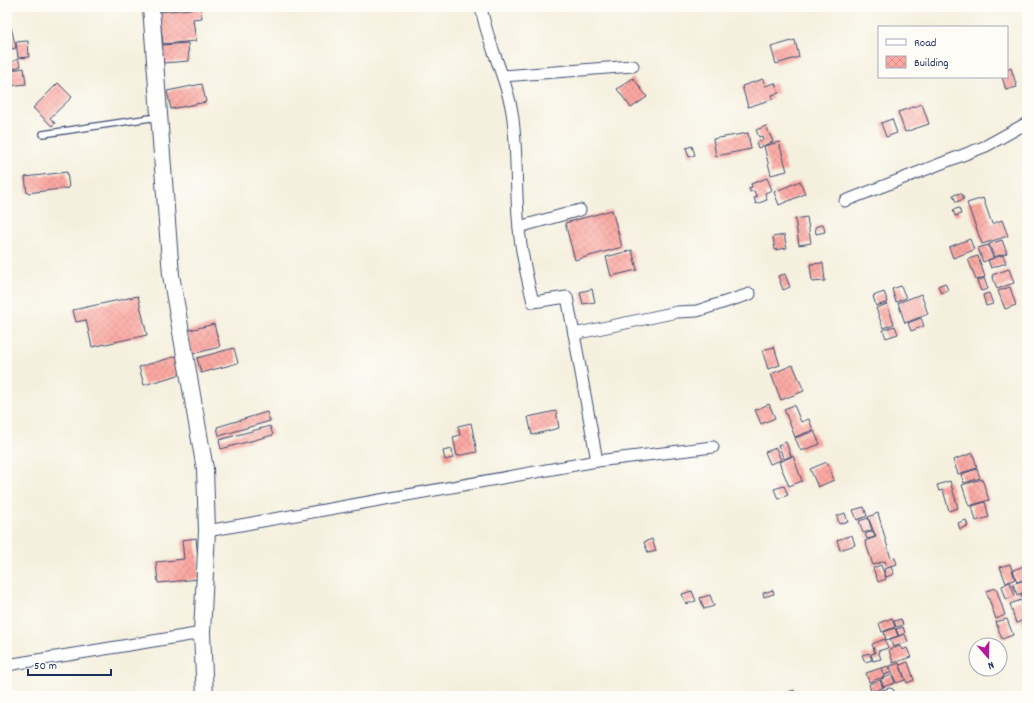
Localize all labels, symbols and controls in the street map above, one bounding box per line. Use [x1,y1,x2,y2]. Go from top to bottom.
legend [878,26,1008,78]
text: Road [914,35,936,52]
text: Building [914,55,949,72]
north arrow [968,637,1008,677]
scale bar [28,651,111,677]
text: N [985,656,996,673]
text: 50 m [34,658,57,675]

